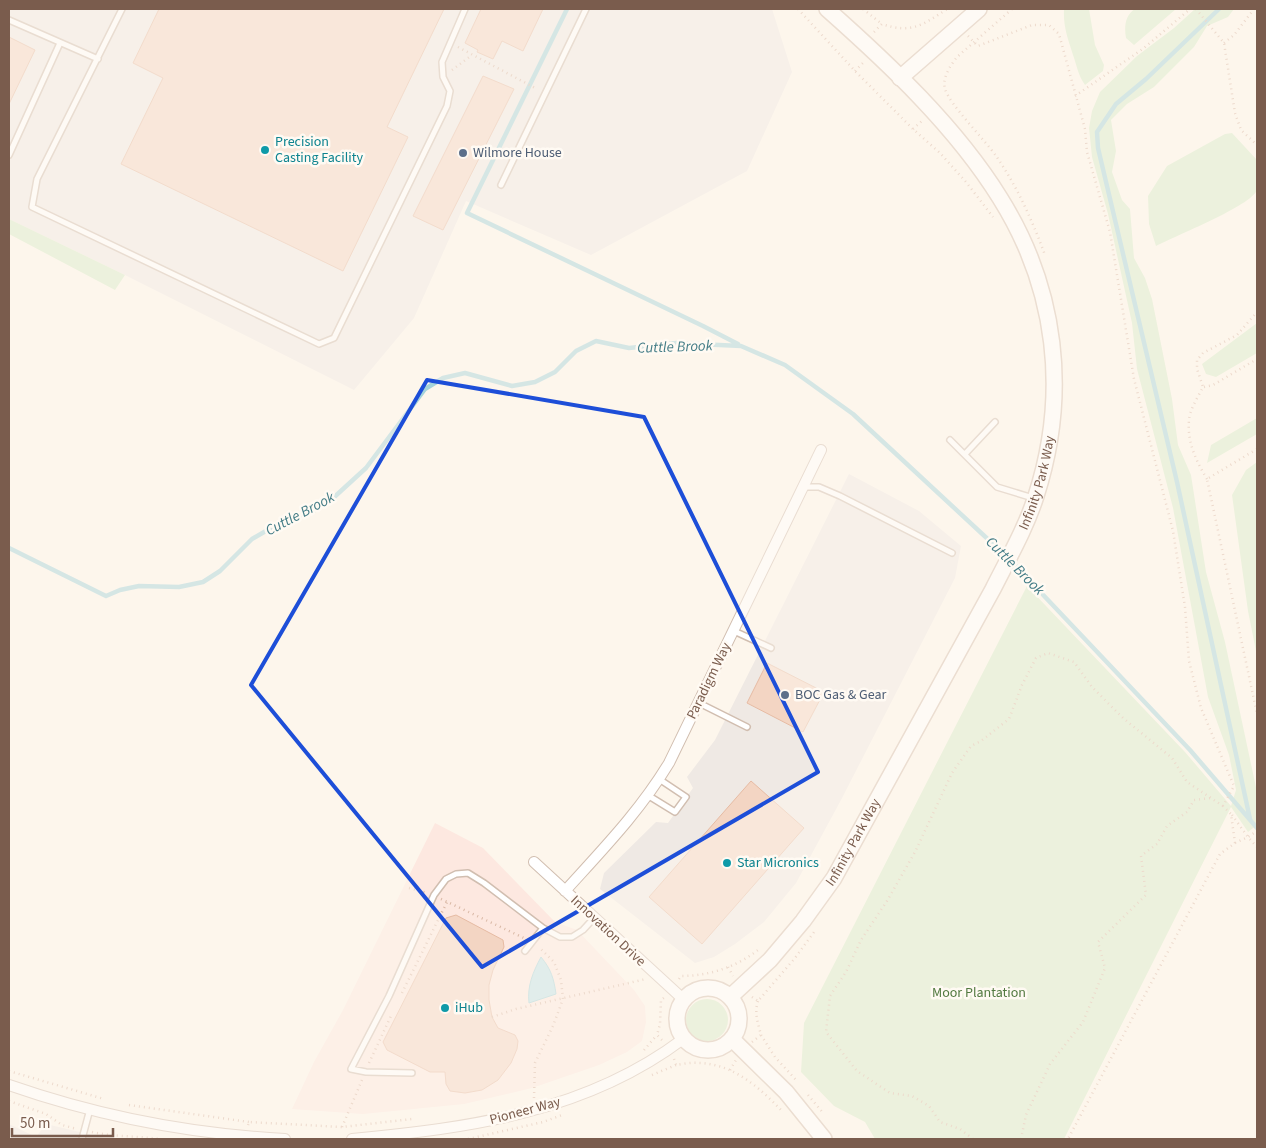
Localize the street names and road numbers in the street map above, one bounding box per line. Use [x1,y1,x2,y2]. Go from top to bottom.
street label: Infinity Park Way [1014,434,1060,533]
street label: Paradigm Way [682,639,736,723]
street label: Infinity Park Way [821,795,886,891]
street label: Innovation Drive [566,891,650,971]
street label: Pioneer Way [487,1092,563,1130]

